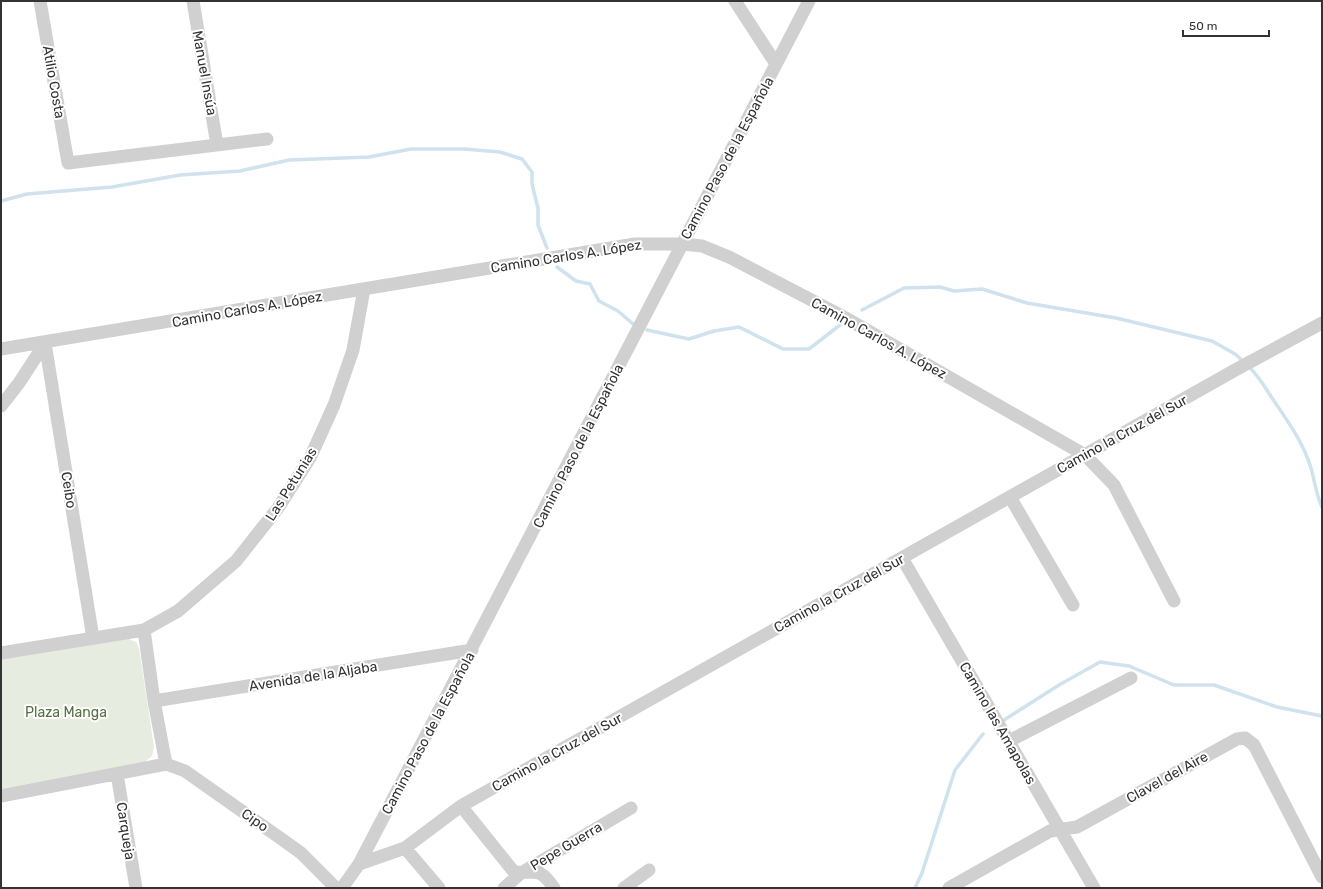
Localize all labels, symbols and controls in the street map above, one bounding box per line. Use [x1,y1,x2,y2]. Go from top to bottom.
scale bar [1183,12,1269,38]
text: 50 m [1189,19,1217,33]
street label: Manuel Insúa [189,29,220,117]
street label: Atilio Costa [39,44,68,120]
street label: Camino Paso de la Española [677,74,778,242]
street label: Camino Carlos A. López [490,236,643,277]
street label: Camino Carlos A. López [171,288,324,331]
street label: Camino Carlos A. López [808,294,949,383]
street label: Camino Paso de la Española [530,361,627,531]
street label: Camino la Cruz del Sur [1054,391,1191,477]
street label: Las Petunias [262,444,321,524]
street label: Ceibo [57,471,80,510]
street label: Camino la Cruz del Sur [771,550,908,636]
street label: Camino Paso de la Española [378,649,479,817]
street label: Avenida de la Aljaba [248,658,378,695]
street label: Camino las Amapolas [956,659,1040,787]
park label: Plaza Manga [25,704,107,721]
street label: Camino la Cruz del Sur [489,709,626,795]
street label: Clavel del Aire [1123,748,1211,807]
street label: Carqueja [113,801,138,861]
street label: Cipo [238,805,272,836]
street label: Pepe Guerra [527,818,605,874]

